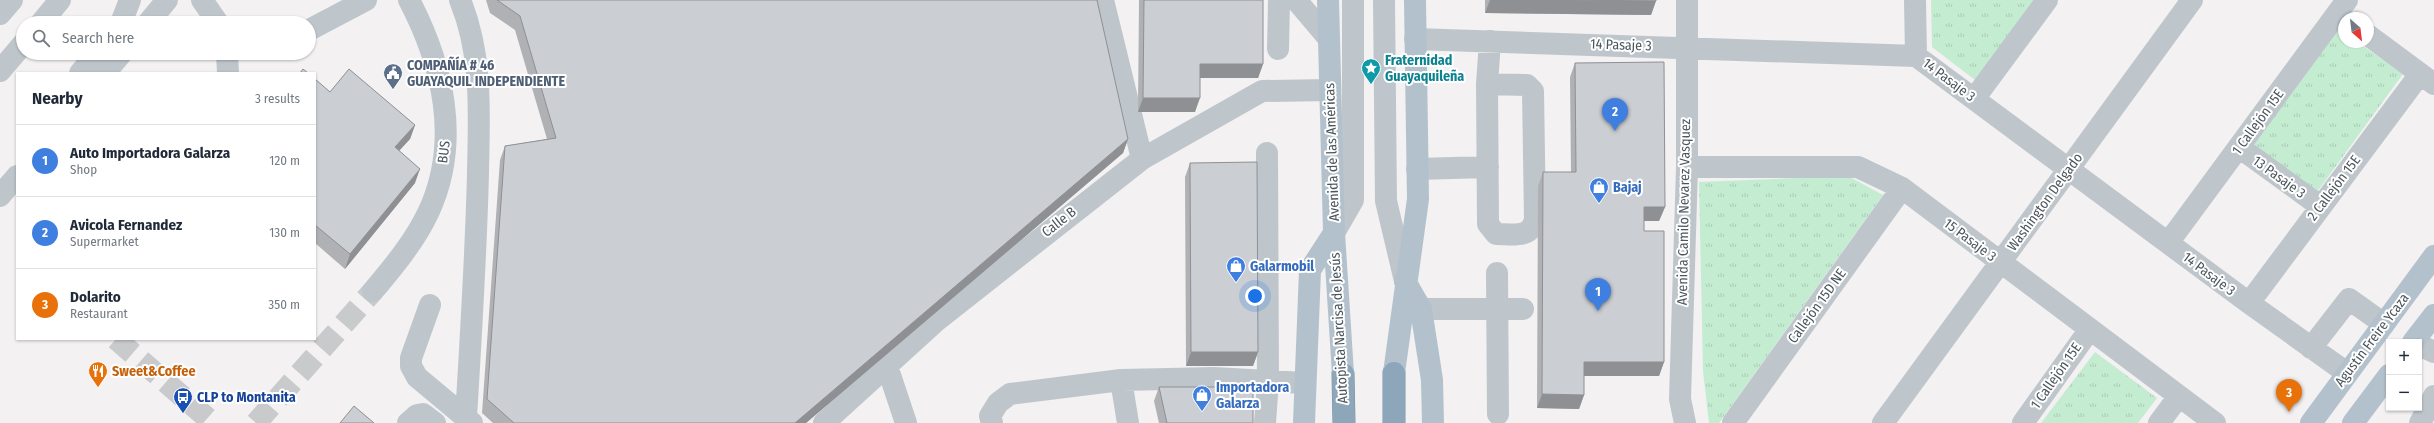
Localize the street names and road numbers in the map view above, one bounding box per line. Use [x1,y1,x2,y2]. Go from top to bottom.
street label: 14 Pasaje 3 [1590,35,1652,55]
street label: 14 Pasaje 3 [1919,55,1979,105]
street label: Avenida de las Américas [1321,83,1343,221]
street label: 1 Callejón 15E [2229,86,2288,158]
street label: Avenida Camilo Nevarez Vasquez [1674,118,1694,305]
street label: BUS [434,140,454,164]
street label: Washington Delgado [2004,150,2086,254]
street label: 13 Pasaje 3 [2249,152,2309,202]
street label: 2 Callejón 15E [2304,152,2364,224]
street label: Calle B [1038,203,1080,241]
street label: 15 Pasaje 3 [1940,215,2000,265]
street label: 14 Pasaje 3 [2179,249,2239,299]
street label: Autopista Narcisa de Jesús [1327,252,1351,404]
street label: Callejón 15D NE [1784,265,1850,347]
street label: Agustín Freire Ycaza [2331,290,2413,390]
street label: 1 Callejón 15E [2027,339,2085,412]

